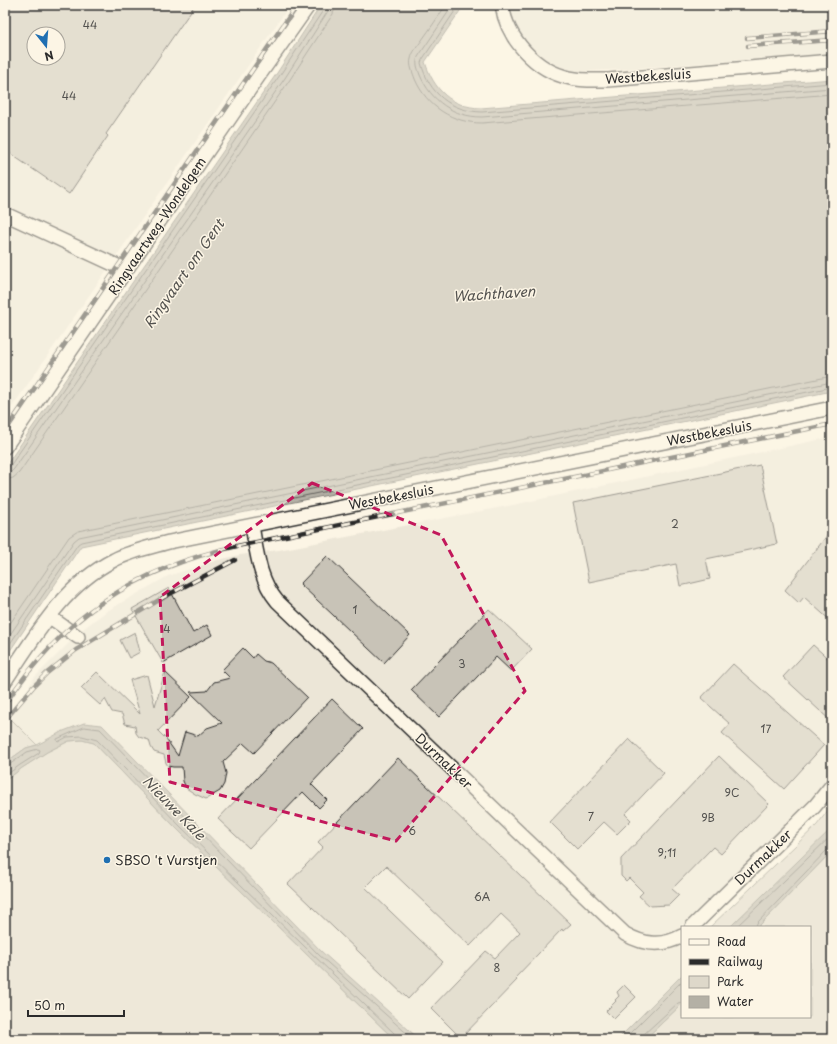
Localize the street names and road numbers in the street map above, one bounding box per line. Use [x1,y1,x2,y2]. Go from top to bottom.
street label: Westbekesluis [604,63,692,88]
street label: Ringvaartweg-Wondelgem [103,153,210,299]
street label: Westbekesluis [665,415,753,450]
street label: Westbekesluis [347,479,435,514]
street label: Durmakker [411,728,478,794]
street label: Durmakker [730,824,796,889]

